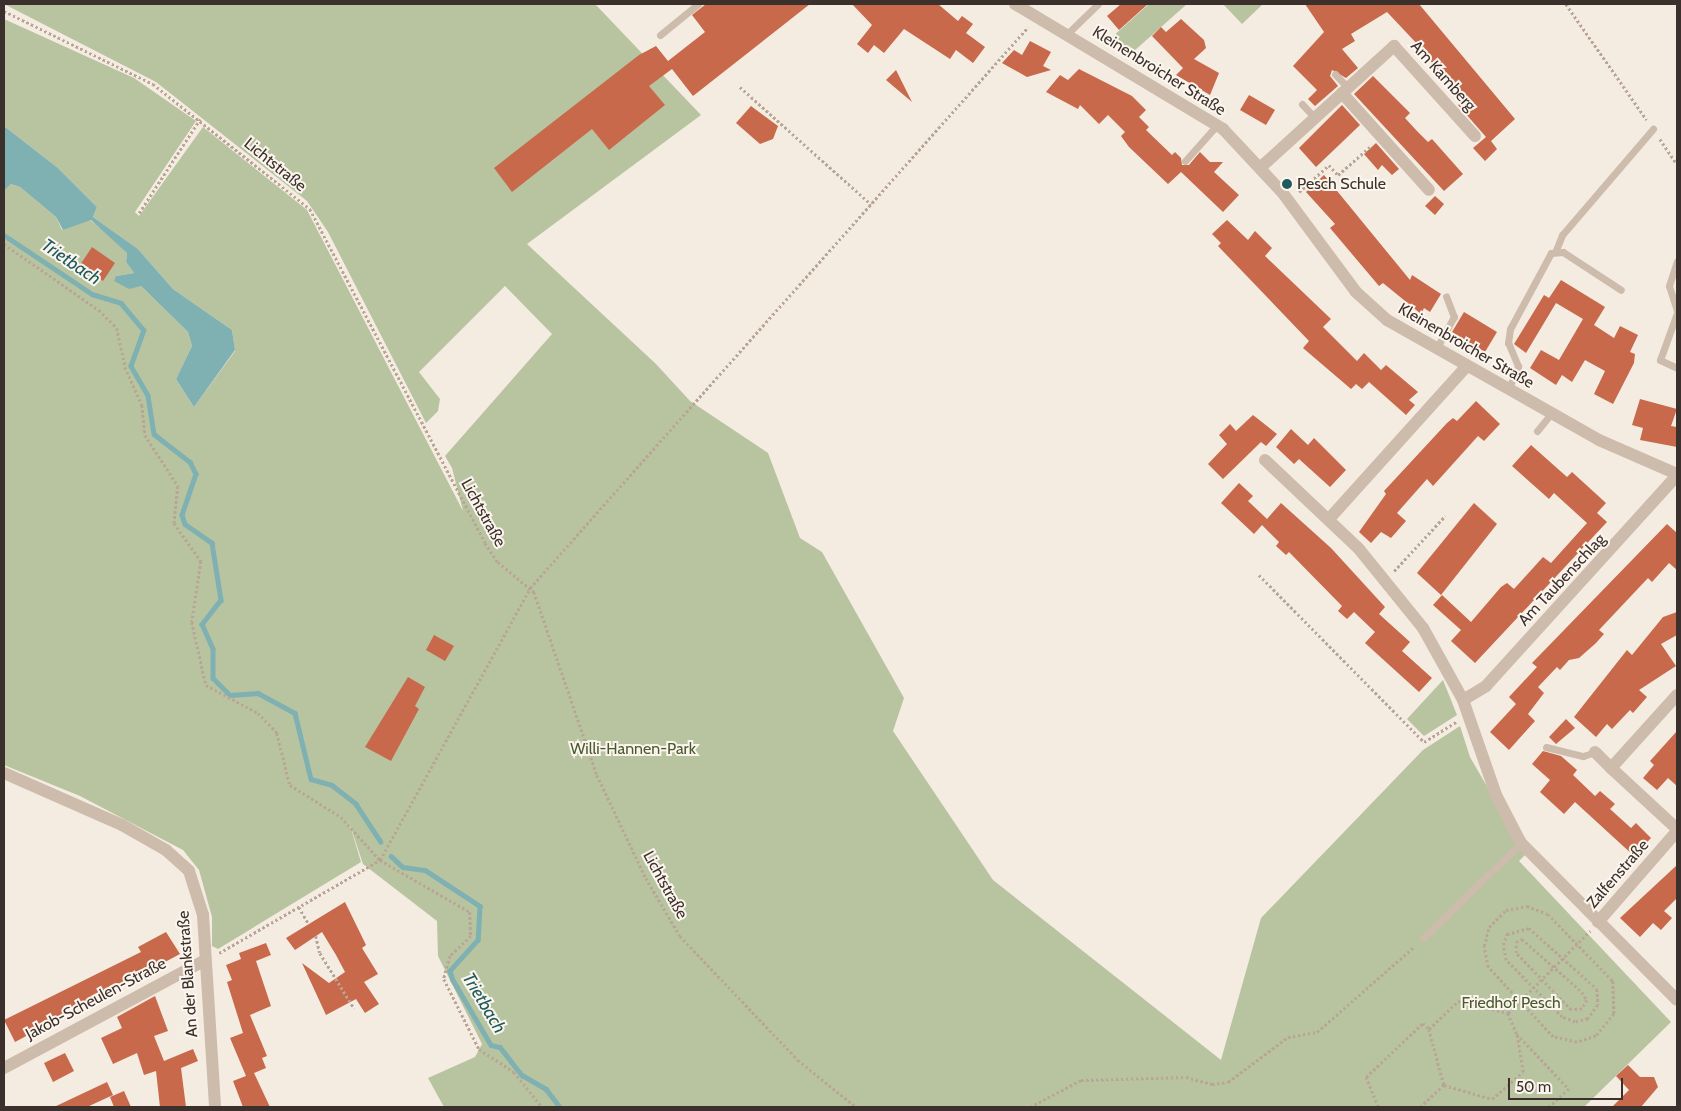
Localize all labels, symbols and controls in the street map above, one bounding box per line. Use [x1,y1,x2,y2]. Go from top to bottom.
street label: Kleinenbroicher Straße [1089,22,1229,120]
street label: Am Kamberg [1406,37,1480,115]
street label: Lichtstraße [240,134,310,196]
place label: Pesch Schule [1297,174,1386,194]
marker: Pesch Schule [1281,178,1293,190]
water label: Trietbach [37,234,105,290]
street label: Kleinenbroicher Straße [1395,299,1537,393]
street label: Lichtstraße [457,476,509,550]
street label: Am Taubenschlag [1514,530,1610,630]
park label: Willi-Hannen-Park [570,739,696,759]
street label: Zalfenstraße [1583,836,1653,912]
street label: Lichtstraße [639,848,691,922]
street label: An der Blankstraße [174,910,202,1038]
street label: Jakob-Scheulen-Straße [22,954,170,1044]
water label: Trietbach [458,969,510,1037]
park label: Friedhof Pesch [1461,993,1561,1013]
scale bar [1511,1068,1626,1100]
text: 50 m [1516,1078,1551,1096]

